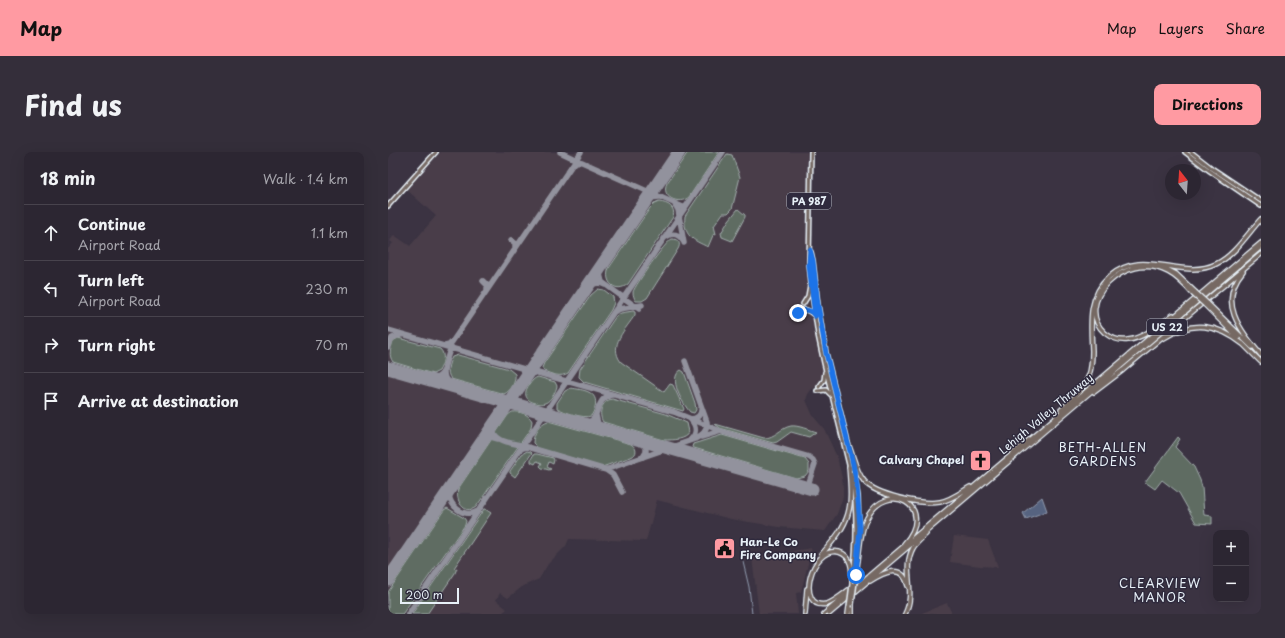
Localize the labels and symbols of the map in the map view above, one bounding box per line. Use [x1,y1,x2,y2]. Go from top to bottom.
north arrow [1165,164,1201,200]
road number: PA 987 [787,193,831,209]
route end [789,304,807,322]
road number: US 22 [1147,319,1187,335]
street label: Lehigh Valley Thruway [995,369,1096,458]
district label: BETH-ALLEN GARDENS [1059,438,1147,470]
church icon: Calvary Chapel [967,447,993,473]
place label: Calvary Chapel [879,451,964,468]
place label: Han-Le Co Fire Company [740,533,816,563]
public building icon: Han-Le Co Fire Company [712,535,738,561]
route start [847,566,865,584]
district label: CLEARVIEW MANOR [1119,574,1201,606]
scale bar [400,586,459,605]

